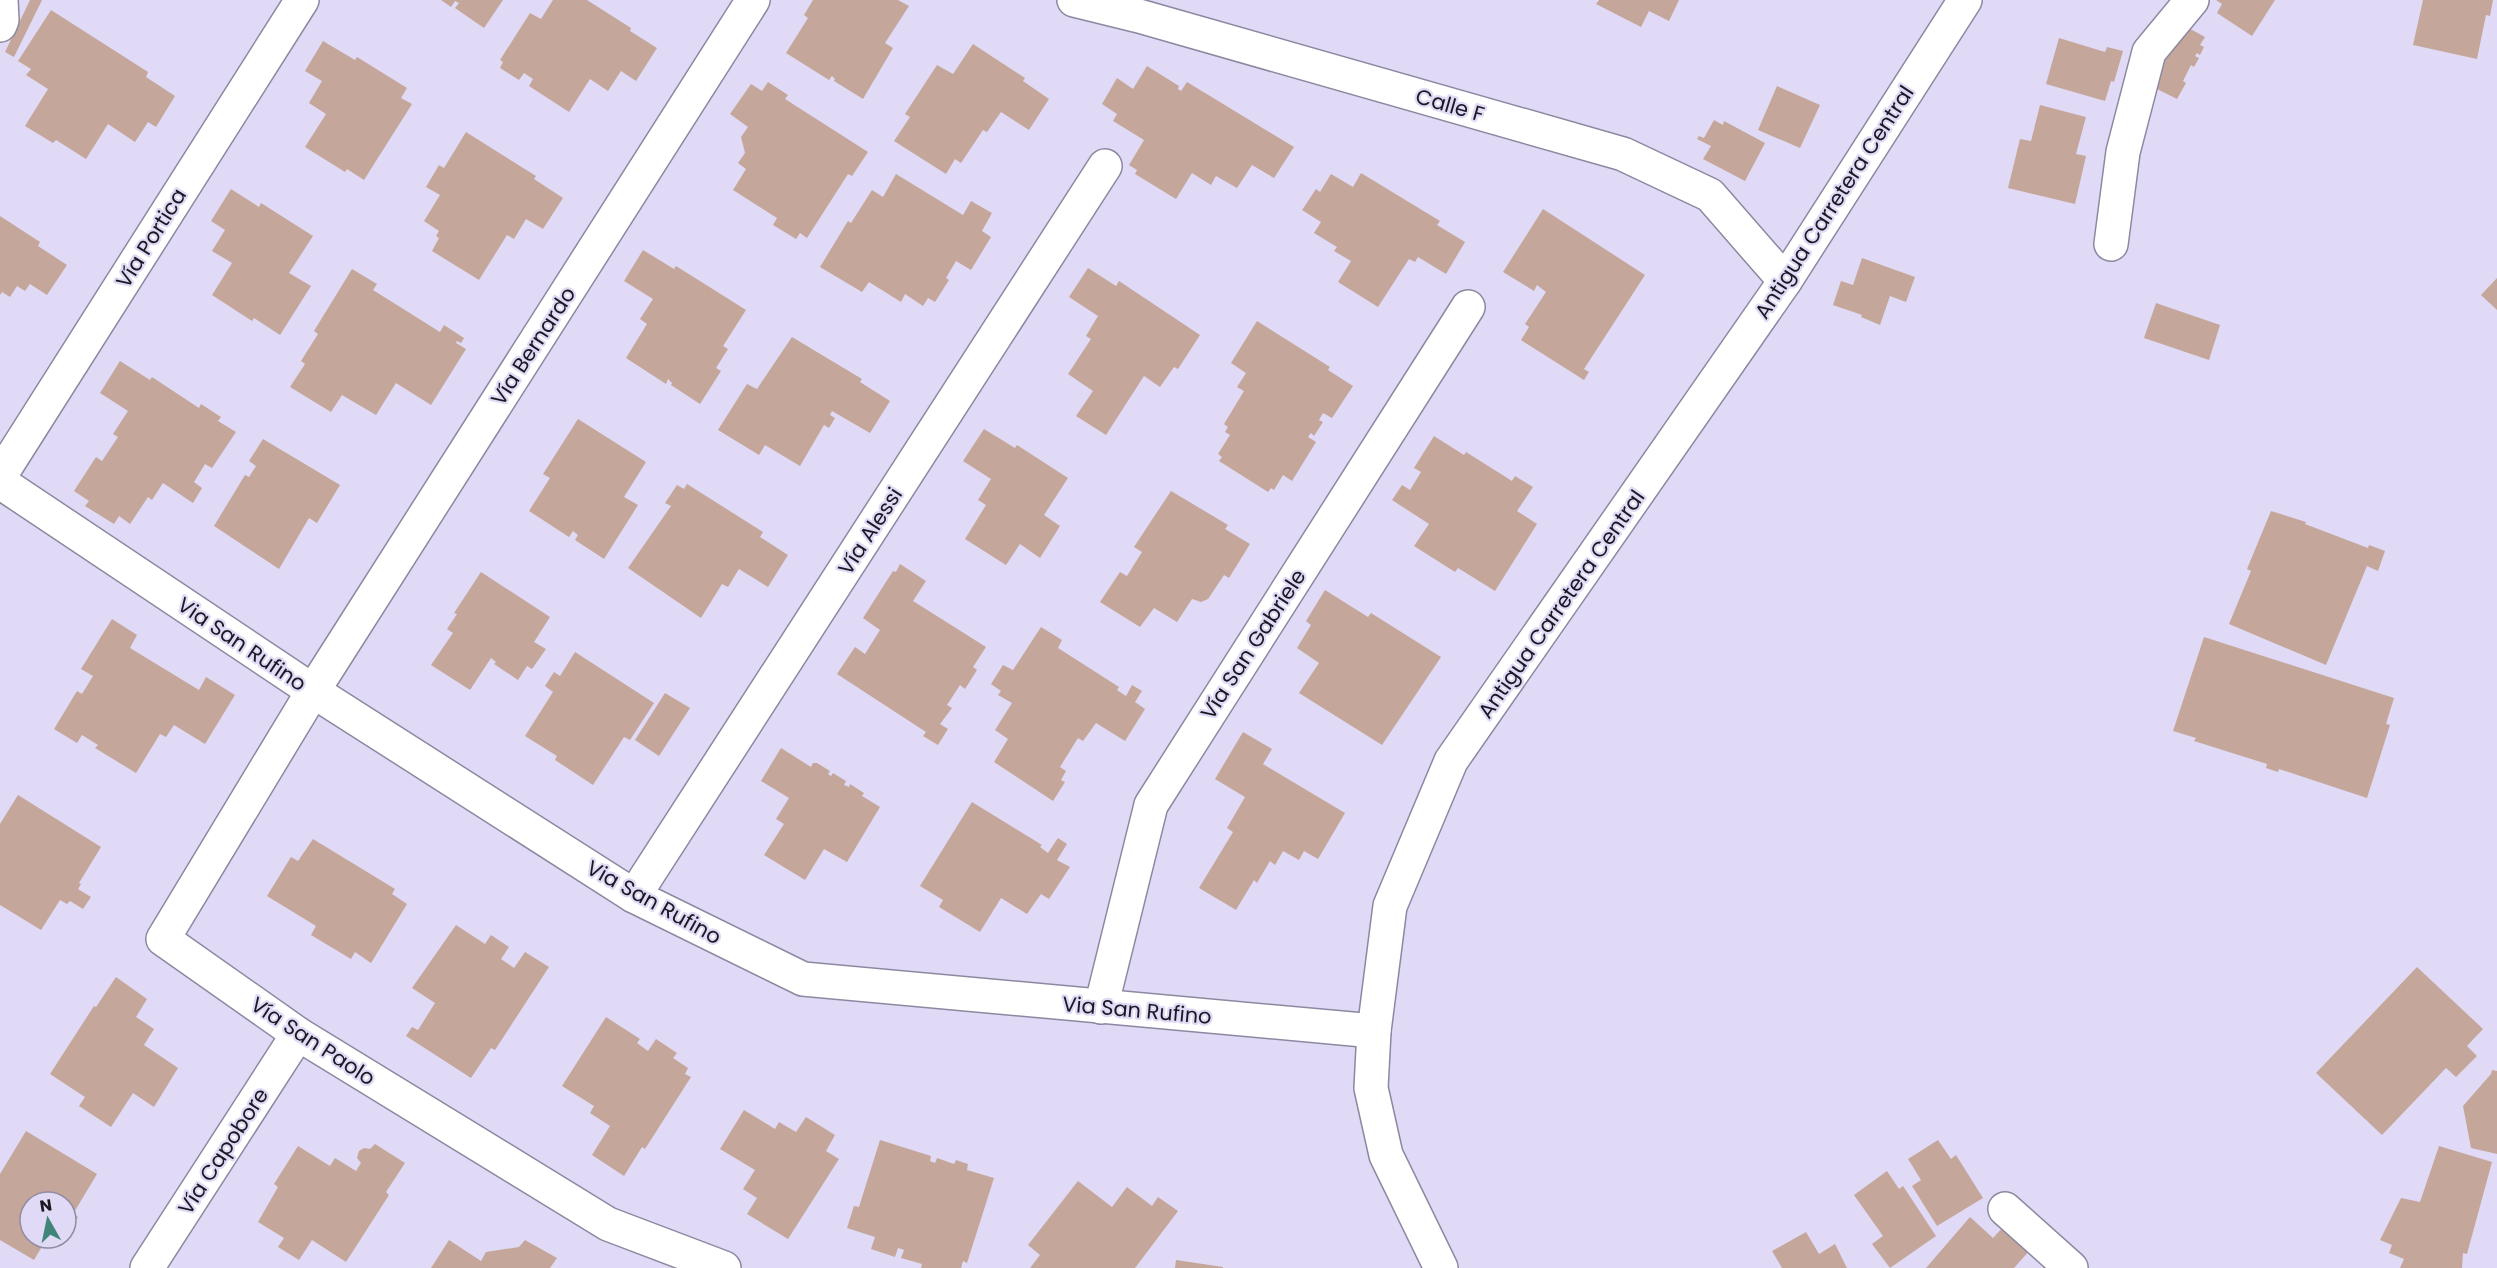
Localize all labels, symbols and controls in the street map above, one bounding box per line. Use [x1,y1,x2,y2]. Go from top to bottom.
street label: Antigua Carretera Central [1748,80,1920,324]
street label: Calle F [1412,81,1488,129]
street label: Vía Portica [109,183,193,293]
street label: Vía Bernardo [484,281,582,411]
street label: Vía Alessi [831,482,909,580]
street label: Antigua Carretera Central [1471,484,1651,724]
street label: Vía San Gabriele [1194,563,1312,725]
street label: Via San Rufino [172,590,312,698]
street label: Via San Rufino [581,853,727,951]
street label: Via San Rufino [1061,989,1213,1031]
street label: Vía San Paolo [245,990,381,1092]
street label: Vía Capobore [171,1082,275,1220]
north arrow [18,1190,78,1250]
text: N [38,1193,53,1218]

